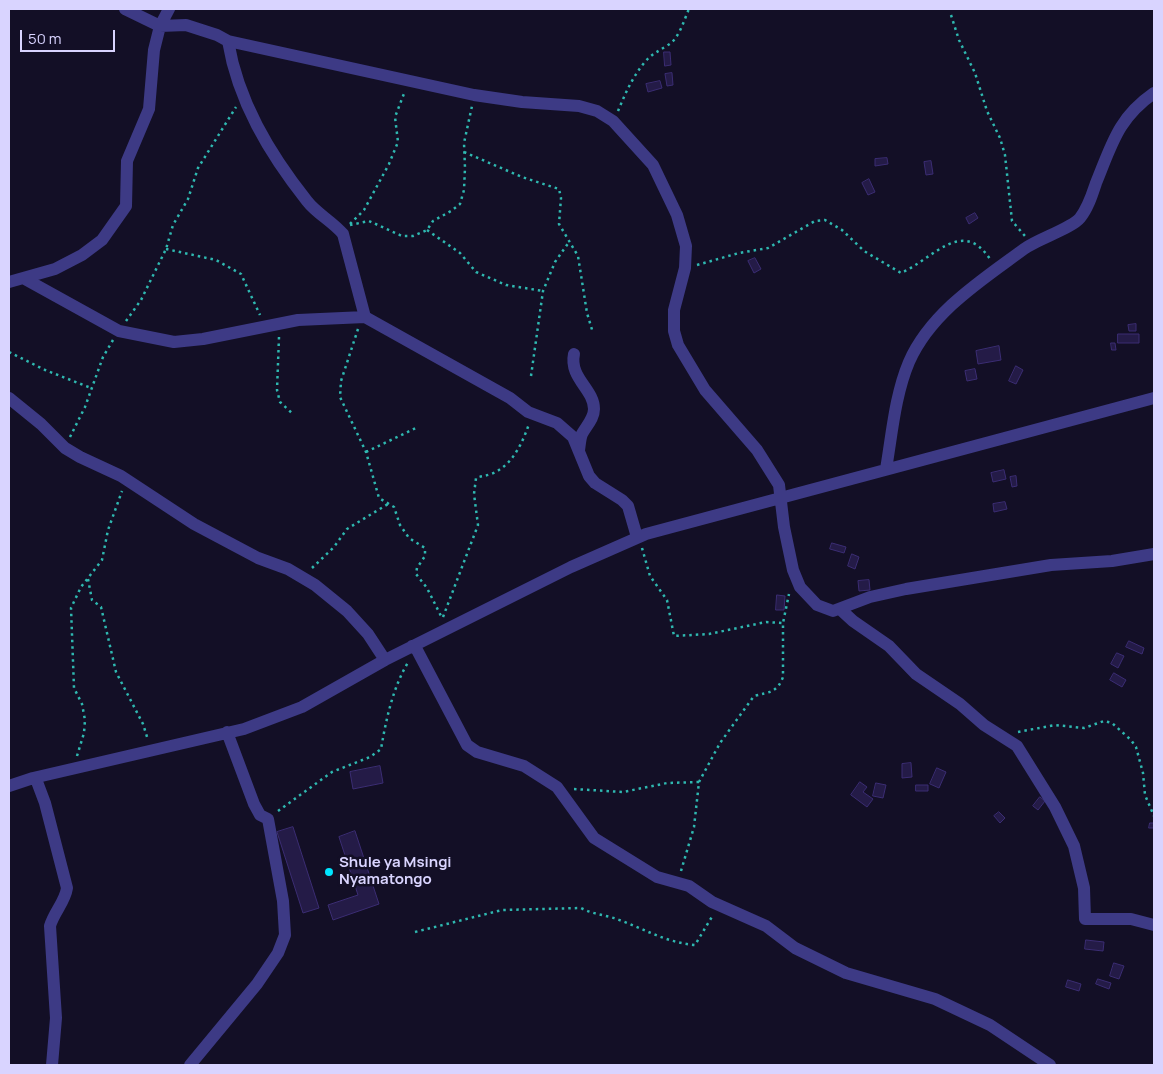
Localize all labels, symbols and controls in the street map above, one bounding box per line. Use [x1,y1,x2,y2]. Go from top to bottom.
scale bar [22,20,118,52]
text: 50 m [28,28,62,49]
place label: Shule ya Msingi Nyamatongo [339,854,452,889]
marker: Shule ya Msingi Nyamatongo [323,866,335,878]

